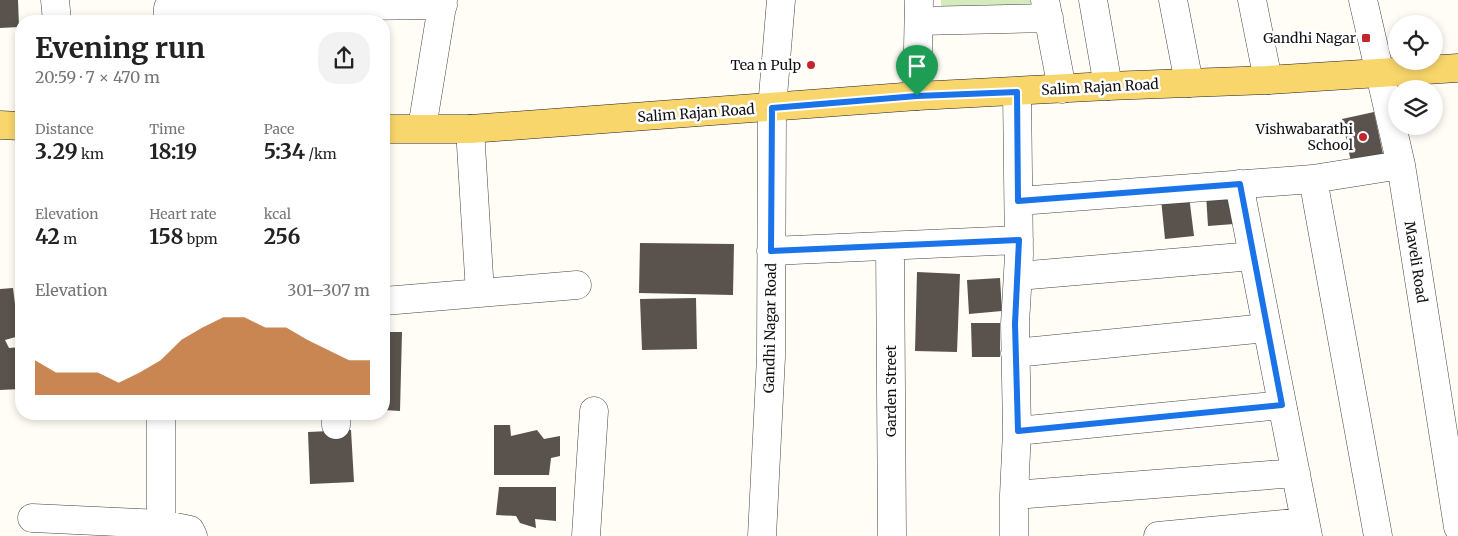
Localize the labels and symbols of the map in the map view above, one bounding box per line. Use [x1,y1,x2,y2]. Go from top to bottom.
place label: Gandhi Nagar [1263,29,1356,47]
marker: Gandhi Nagar [1360,32,1372,44]
pin [896,45,938,96]
place label: Tea n Pulp [730,56,801,74]
marker: Tea n Pulp [805,59,817,71]
street label: Salim Rajan Road [1041,75,1160,99]
street label: Salim Rajan Road [637,100,756,126]
place label: Vishwabarathi School [1255,120,1354,154]
marker: Vishwabarathi School [1357,131,1369,143]
street label: Maveli Road [1401,220,1431,305]
street label: Gandhi Nagar Road [760,262,780,393]
street label: Garden Street [882,344,900,437]

